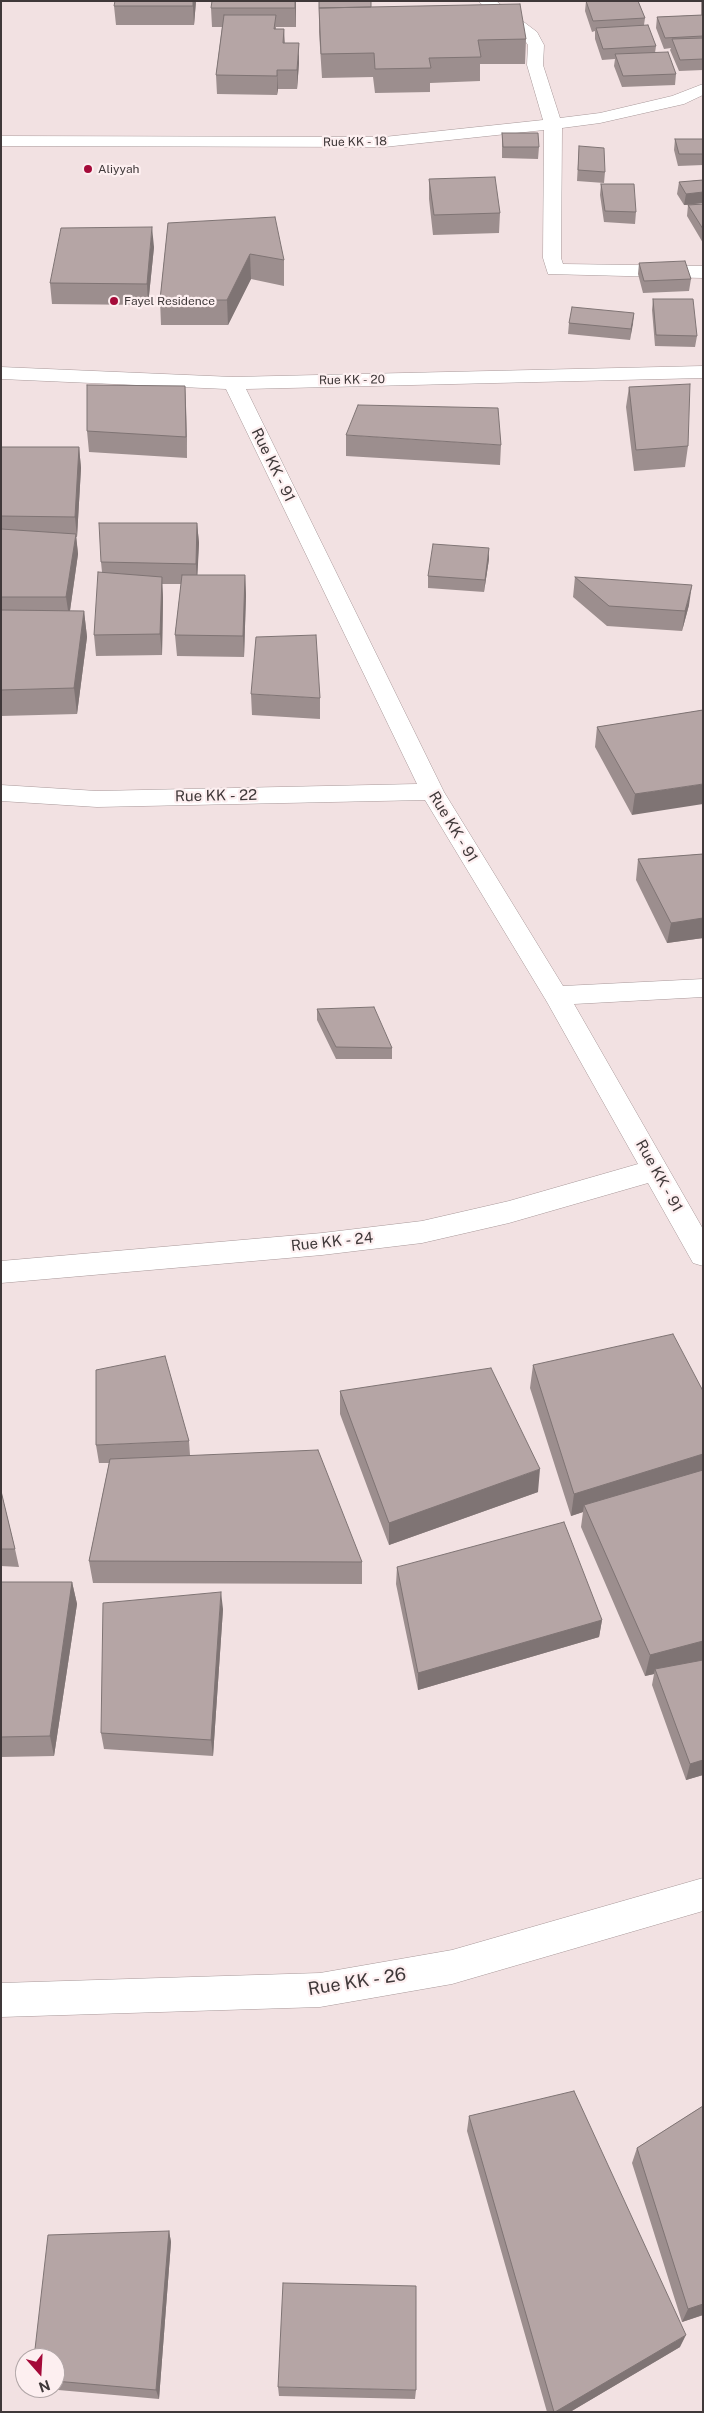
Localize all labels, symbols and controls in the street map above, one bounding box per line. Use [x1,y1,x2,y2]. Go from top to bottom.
street label: Rue KK - 18 [323,134,387,150]
place label: Aliyyah [98,162,139,176]
marker: Aliyyah [82,163,94,175]
place label: Fayel Residence [124,294,215,308]
marker: Fayel Residence [108,295,120,307]
street label: Rue KK - 20 [319,372,385,388]
street label: Rue KK - 91 [247,425,299,505]
street label: Rue KK - 22 [175,786,257,806]
street label: Rue KK - 91 [425,788,481,866]
street label: Rue KK - 91 [632,1137,686,1215]
street label: Rue KK - 24 [290,1229,374,1255]
street label: Rue KK - 26 [306,1964,408,2000]
north arrow [15,2348,65,2398]
text: N [37,2377,52,2396]

